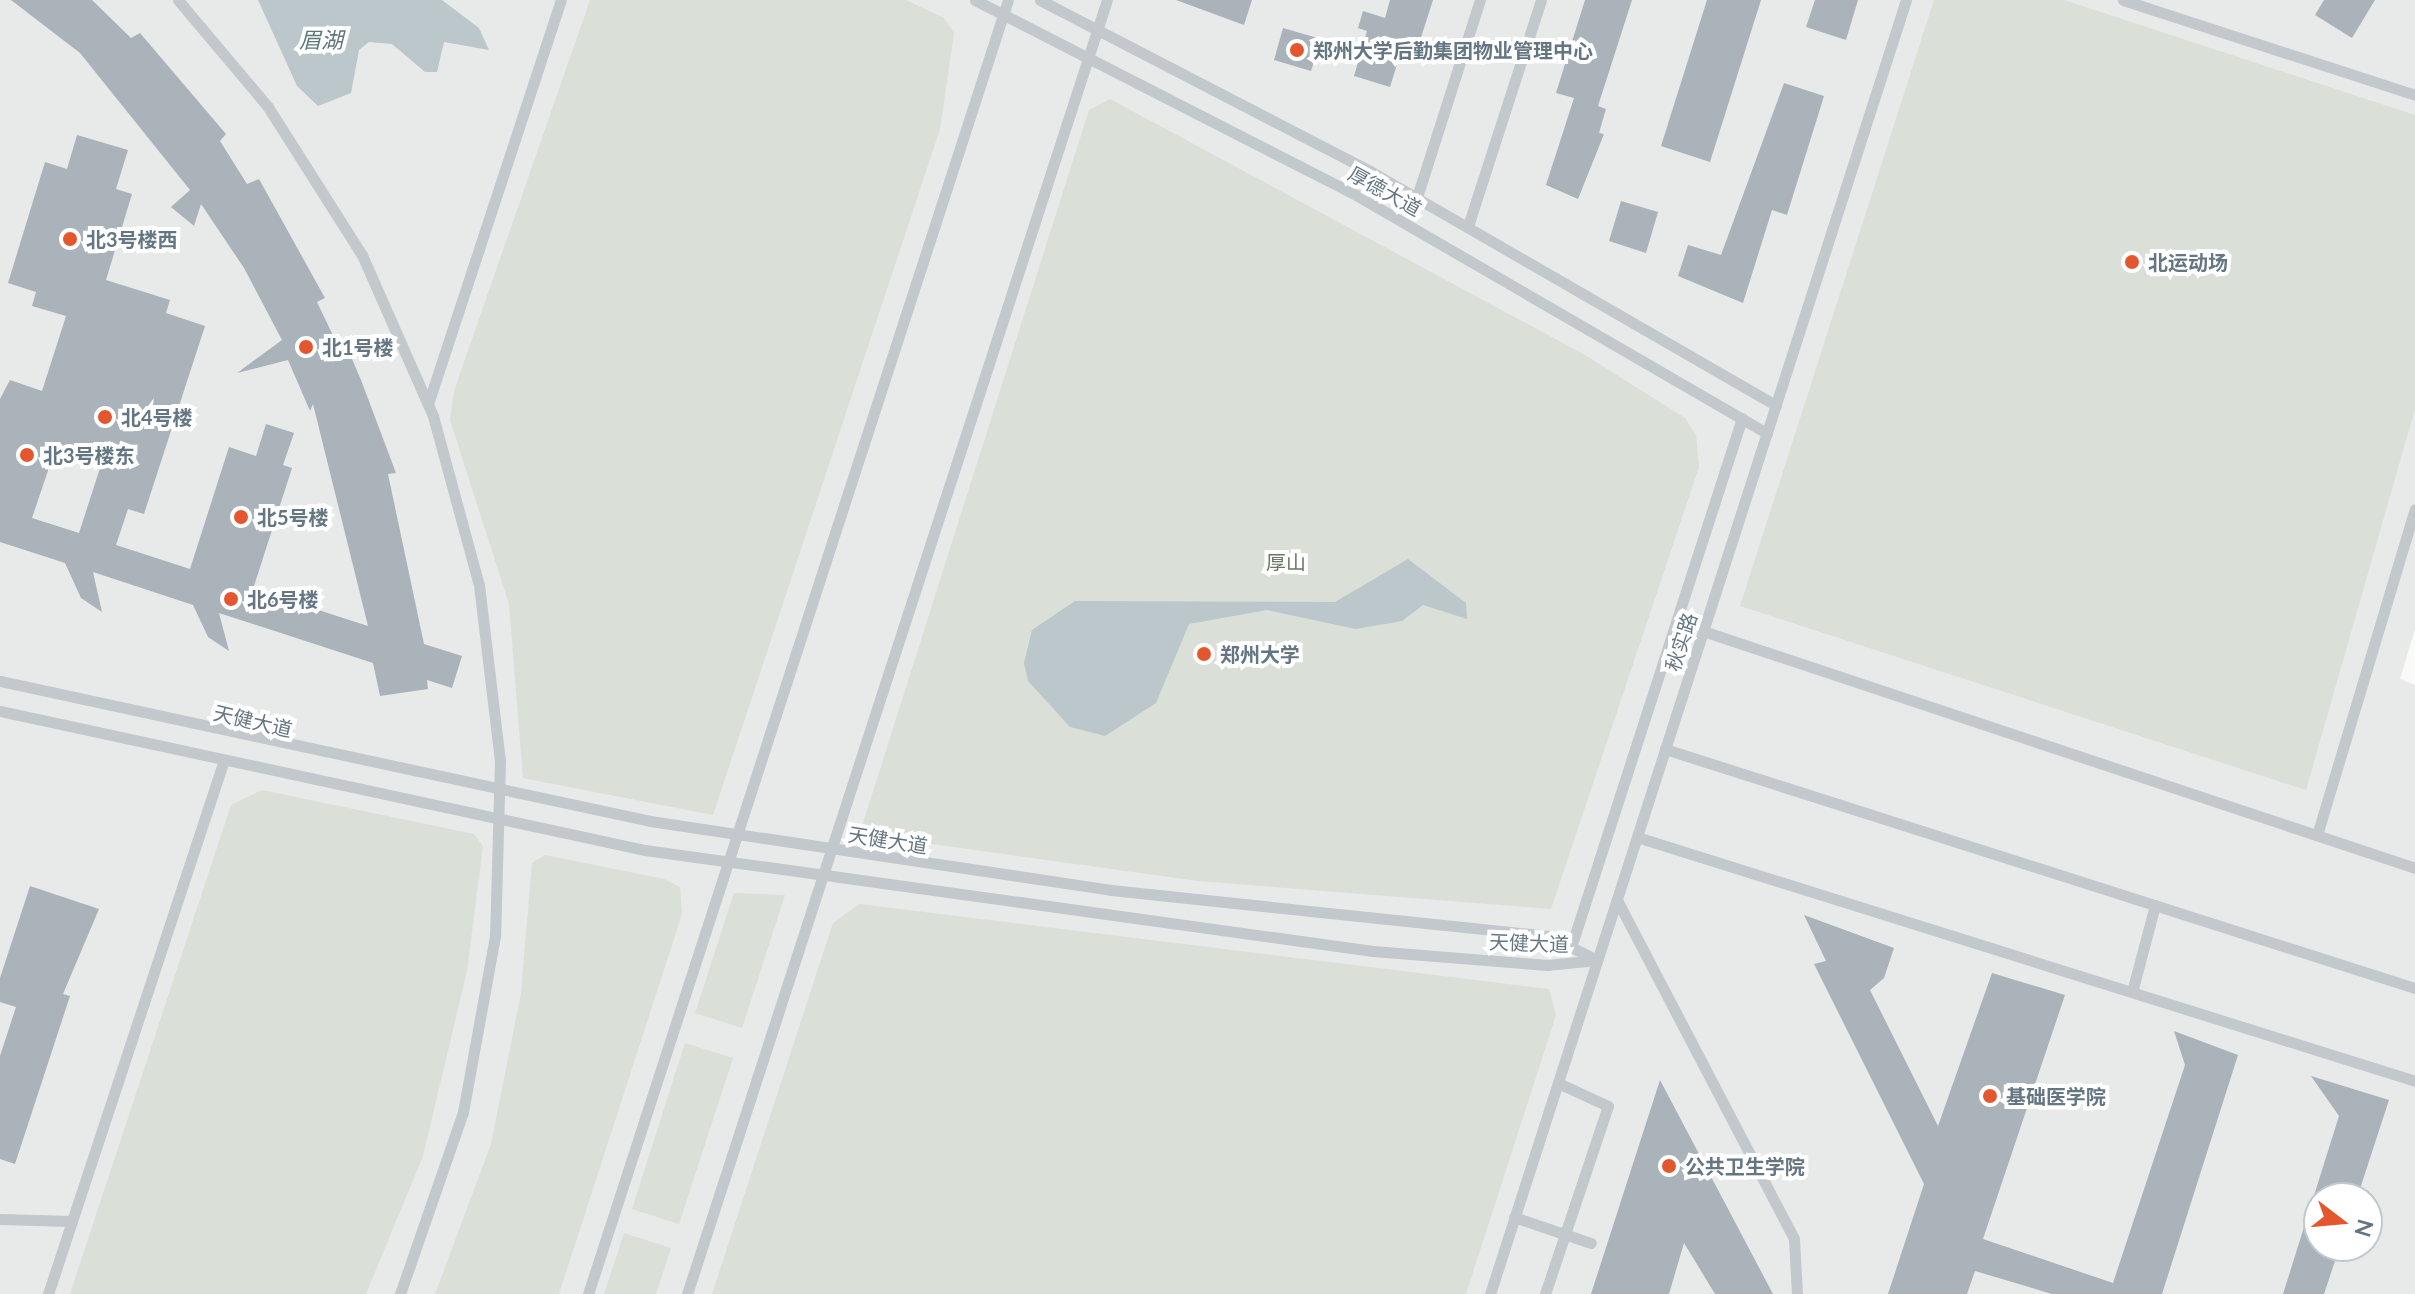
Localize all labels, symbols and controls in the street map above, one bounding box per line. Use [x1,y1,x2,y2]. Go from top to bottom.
water label: 眉湖 [299,27,343,53]
place label: 郑州大学后勤集团物业管理中心 [1313,38,1593,62]
marker: 郑州大学后勤集团物业管理中心 [1288,41,1306,59]
street label: 厚德大道 [1344,161,1426,221]
place label: 北3号楼西 [86,227,178,251]
marker: 北3号楼西 [61,230,79,248]
place label: 北运动场 [2148,250,2228,274]
marker: 北运动场 [2123,253,2141,271]
place label: 北1号楼 [322,335,394,359]
marker: 北1号楼 [297,338,315,356]
place label: 北4号楼 [121,405,193,429]
marker: 北4号楼 [96,408,114,426]
place label: 北3号楼东 [43,443,135,467]
marker: 北3号楼东 [18,446,36,464]
place label: 北5号楼 [257,505,329,529]
marker: 北5号楼 [232,508,250,526]
park label: 厚山 [1266,550,1306,574]
place label: 北6号楼 [247,587,319,611]
marker: 北6号楼 [222,590,240,608]
street label: 秋实路 [1660,610,1702,674]
place label: 郑州大学 [1220,642,1300,666]
marker: 郑州大学 [1195,645,1213,663]
street label: 天健大道 [211,700,295,742]
street label: 天健大道 [847,822,929,858]
street label: 天健大道 [1489,930,1569,956]
place label: 基础医学院 [2006,1084,2106,1108]
marker: 基础医学院 [1981,1087,1999,1105]
place label: 公共卫生学院 [1685,1154,1805,1178]
marker: 公共卫生学院 [1660,1157,1678,1175]
north arrow [2303,1182,2383,1262]
text: N [2349,1216,2380,1240]

